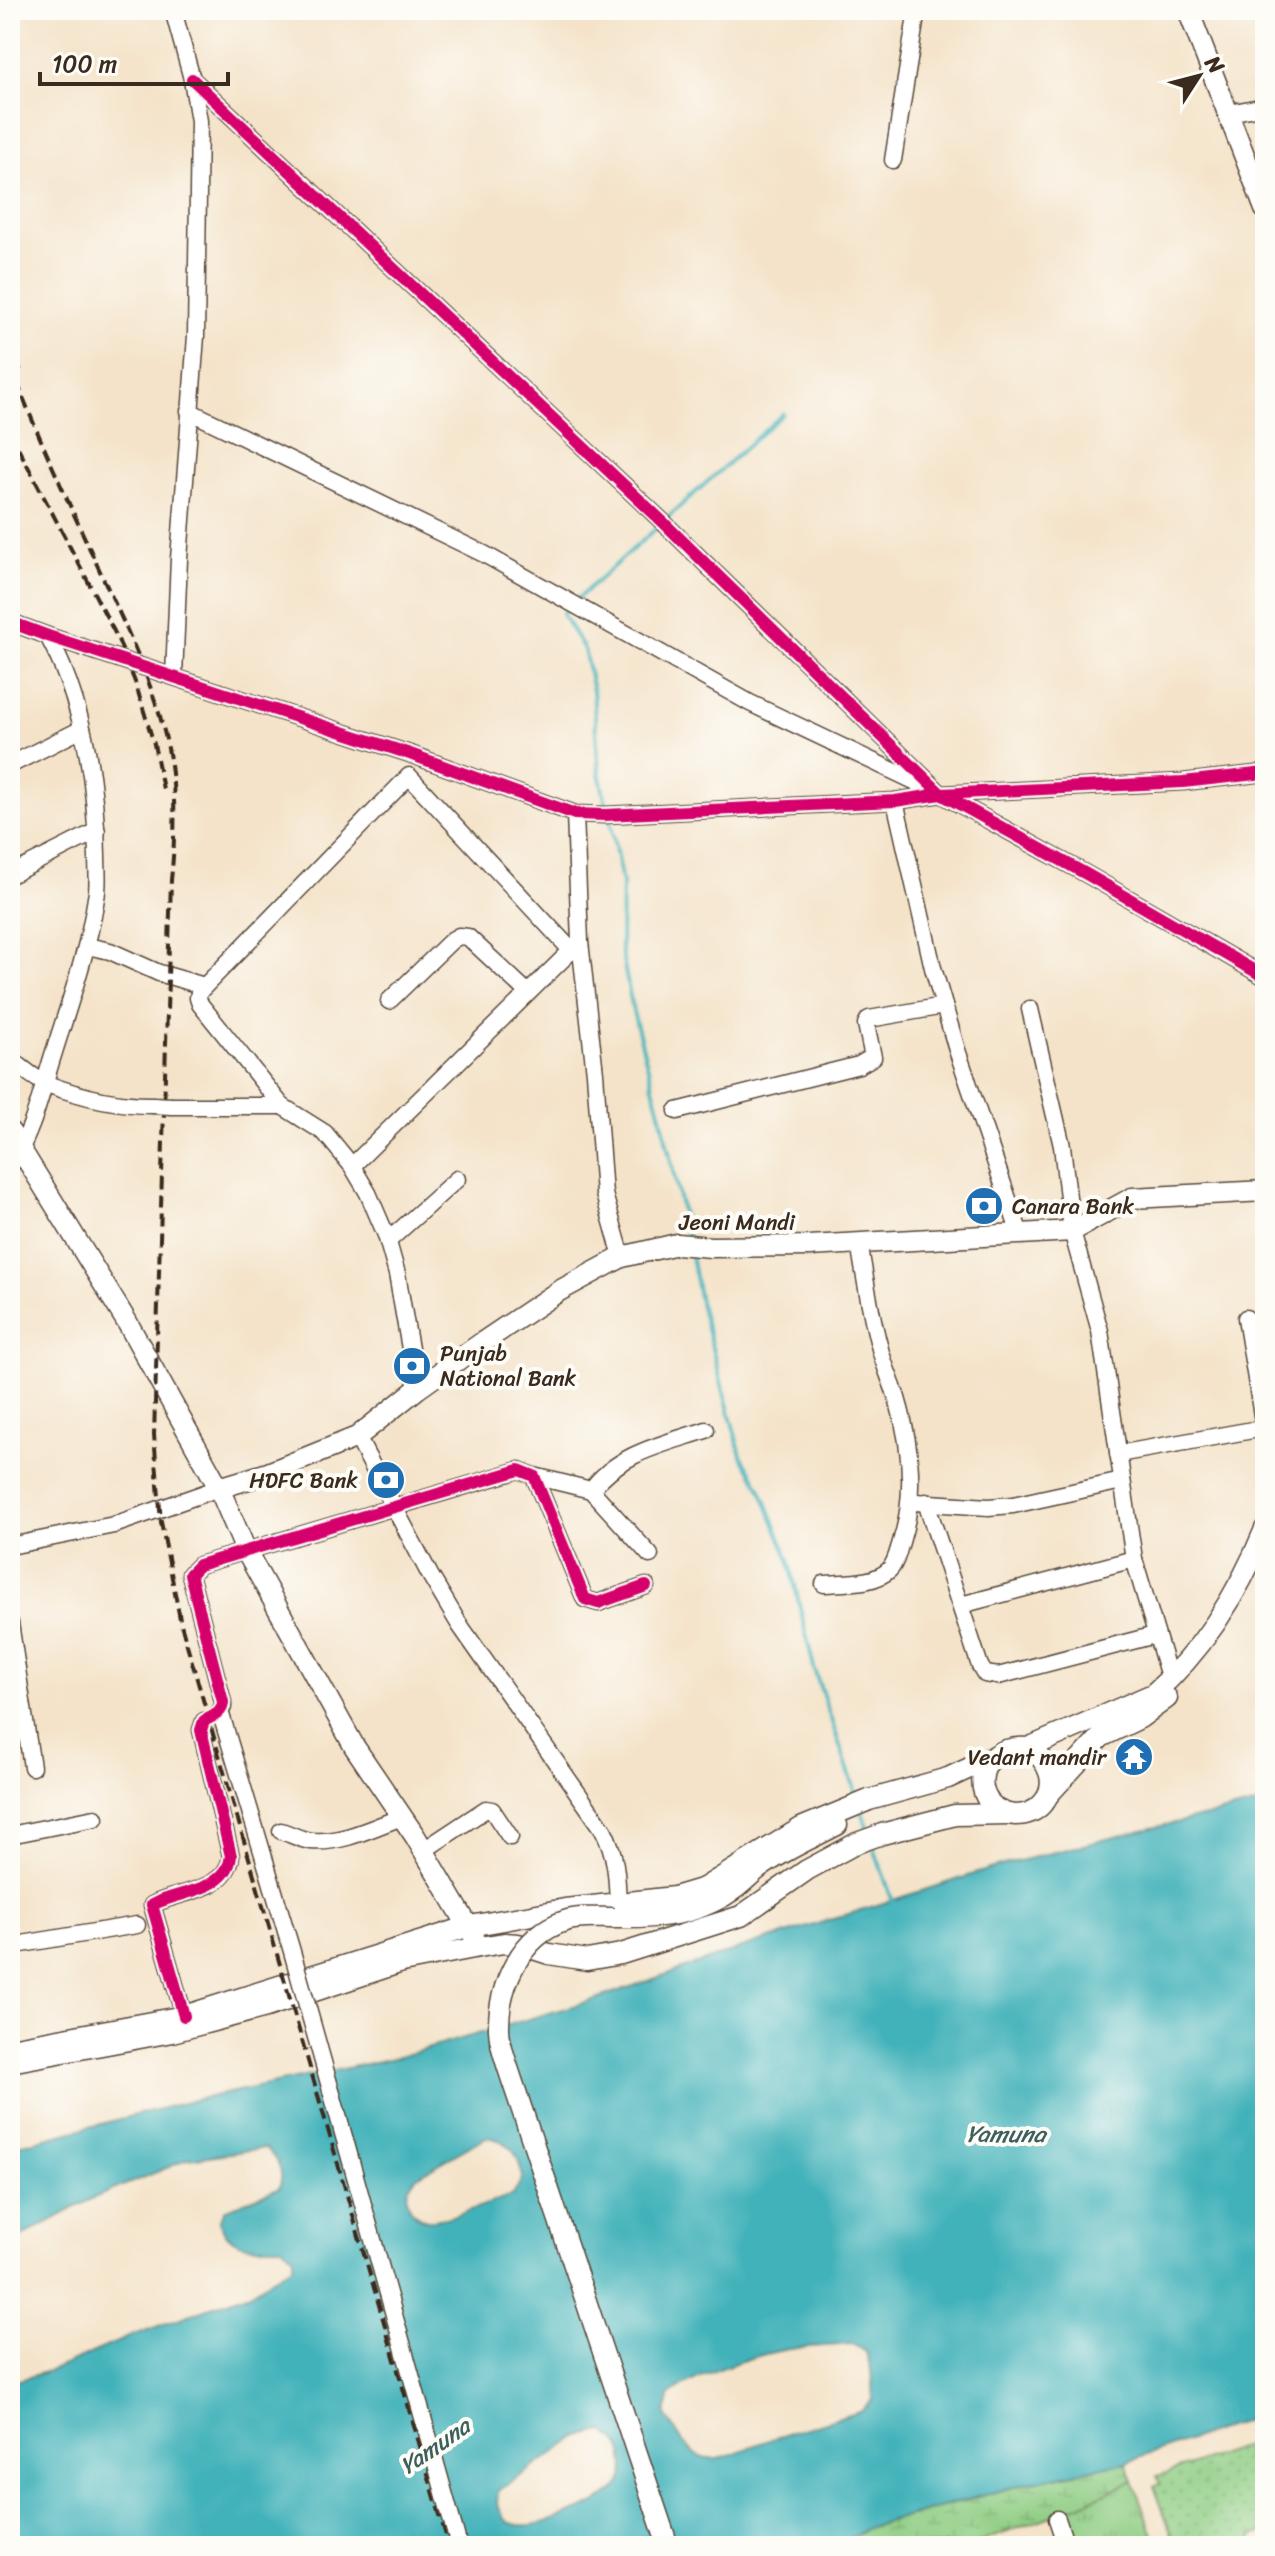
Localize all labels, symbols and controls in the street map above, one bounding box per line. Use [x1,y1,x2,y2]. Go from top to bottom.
scale bar [40,36,228,86]
north arrow [1159,36,1239,116]
text: 100 m [52,43,117,85]
text: N [1194,46,1235,83]
bank icon: Canara Bank [963,1185,1005,1227]
place label: Canara Bank [1012,1187,1134,1226]
street label: Jeoni Mandi [678,1203,796,1242]
place label: Punjab National Bank [440,1334,577,1398]
bank icon: Punjab National Bank [391,1345,433,1387]
bank icon: HDFC Bank [365,1459,407,1501]
place label: HDFC Bank [249,1461,358,1500]
temple icon: Vedant mandir [1113,1736,1155,1778]
place label: Vedant mandir [968,1738,1108,1777]
water label: Yamuna [966,2113,1047,2155]
water label: Yamuna [391,2405,481,2486]

